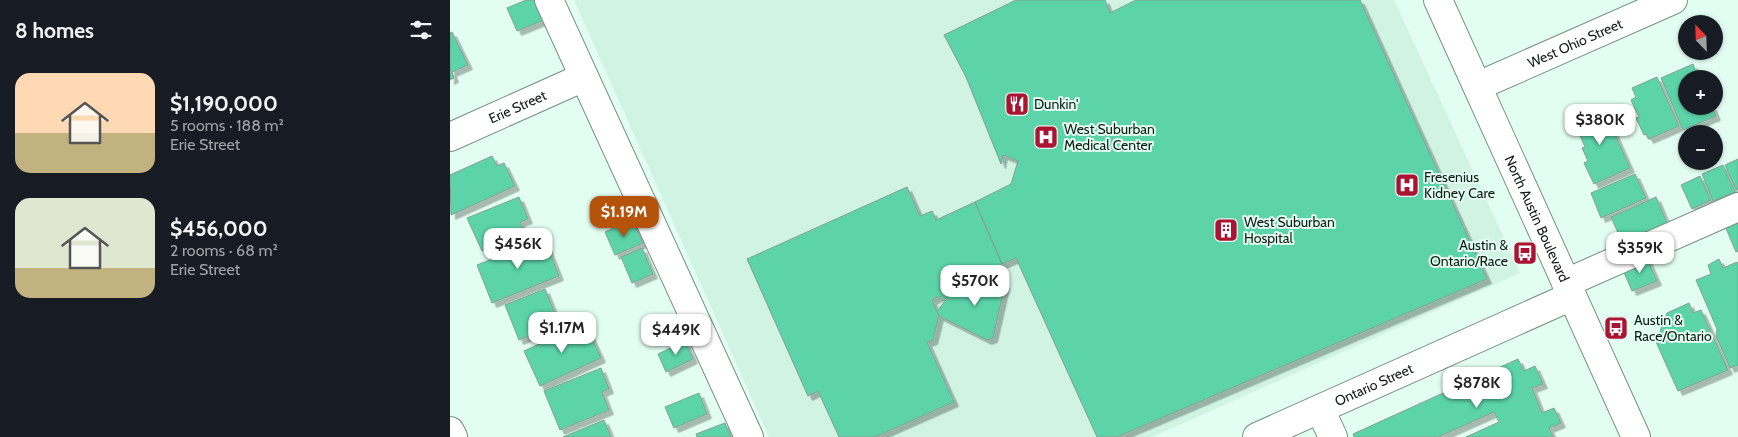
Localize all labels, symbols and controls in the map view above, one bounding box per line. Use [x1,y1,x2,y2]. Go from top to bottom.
street label: West Ohio Street [1525,14,1625,72]
north arrow [1678,15,1722,60]
map controls [1678,15,1723,170]
icon: filters [407,16,435,44]
text: 8 homes [15,18,94,43]
button: + [1678,70,1723,115]
street label: Erie Street [486,86,549,128]
text: $1,190,000 [170,91,278,116]
restaurant icon: Dunkin' [1004,91,1030,117]
icon: home [55,93,115,153]
place label: Dunkin' [1034,95,1078,113]
pin: $380K [1565,104,1635,146]
text: $380K [1576,110,1624,129]
text: 5 rooms · 188 m² [170,116,284,135]
place label: West Suburban Medical Center [1064,120,1155,154]
hospital icon: West Suburban Medical Center [1033,124,1059,150]
button: − [1678,125,1723,170]
text: Erie Street [170,135,240,154]
street label: North Austin Boulevard [1501,153,1573,285]
place label: Fresenius Kidney Care [1424,168,1495,202]
hospital icon: Fresenius Kidney Care [1394,172,1420,198]
pin: $1.19M [583,196,665,238]
text: $1.19M [601,202,647,221]
place label: West Suburban Hospital [1244,213,1335,247]
text: $456,000 [170,216,267,241]
building icon: West Suburban Hospital [1213,217,1239,243]
icon: home [55,218,115,278]
pin: $456K [483,228,553,270]
pin: $359K [1605,232,1675,274]
text: $456K [495,234,541,253]
place label: Austin & Ontario/Race [1430,236,1508,270]
text: $359K [1617,238,1663,257]
bus stop icon: Austin & Ontario/Race [1512,240,1538,266]
text: 2 rooms · 68 m² [170,241,278,260]
text: Erie Street [170,260,240,279]
pin: $570K [940,264,1010,307]
text: $570K [951,271,999,290]
place label: Austin & Race/Ontario [1634,311,1712,345]
pin: $1.17M [521,312,603,354]
pin: $449K [641,314,711,356]
bus stop icon: Austin & Race/Ontario [1603,315,1629,341]
text: $1.17M [539,318,585,337]
text: $449K [652,320,700,339]
street label: Ontario Street [1332,359,1416,410]
pin: $878K [1442,366,1512,409]
text: $878K [1454,373,1500,392]

